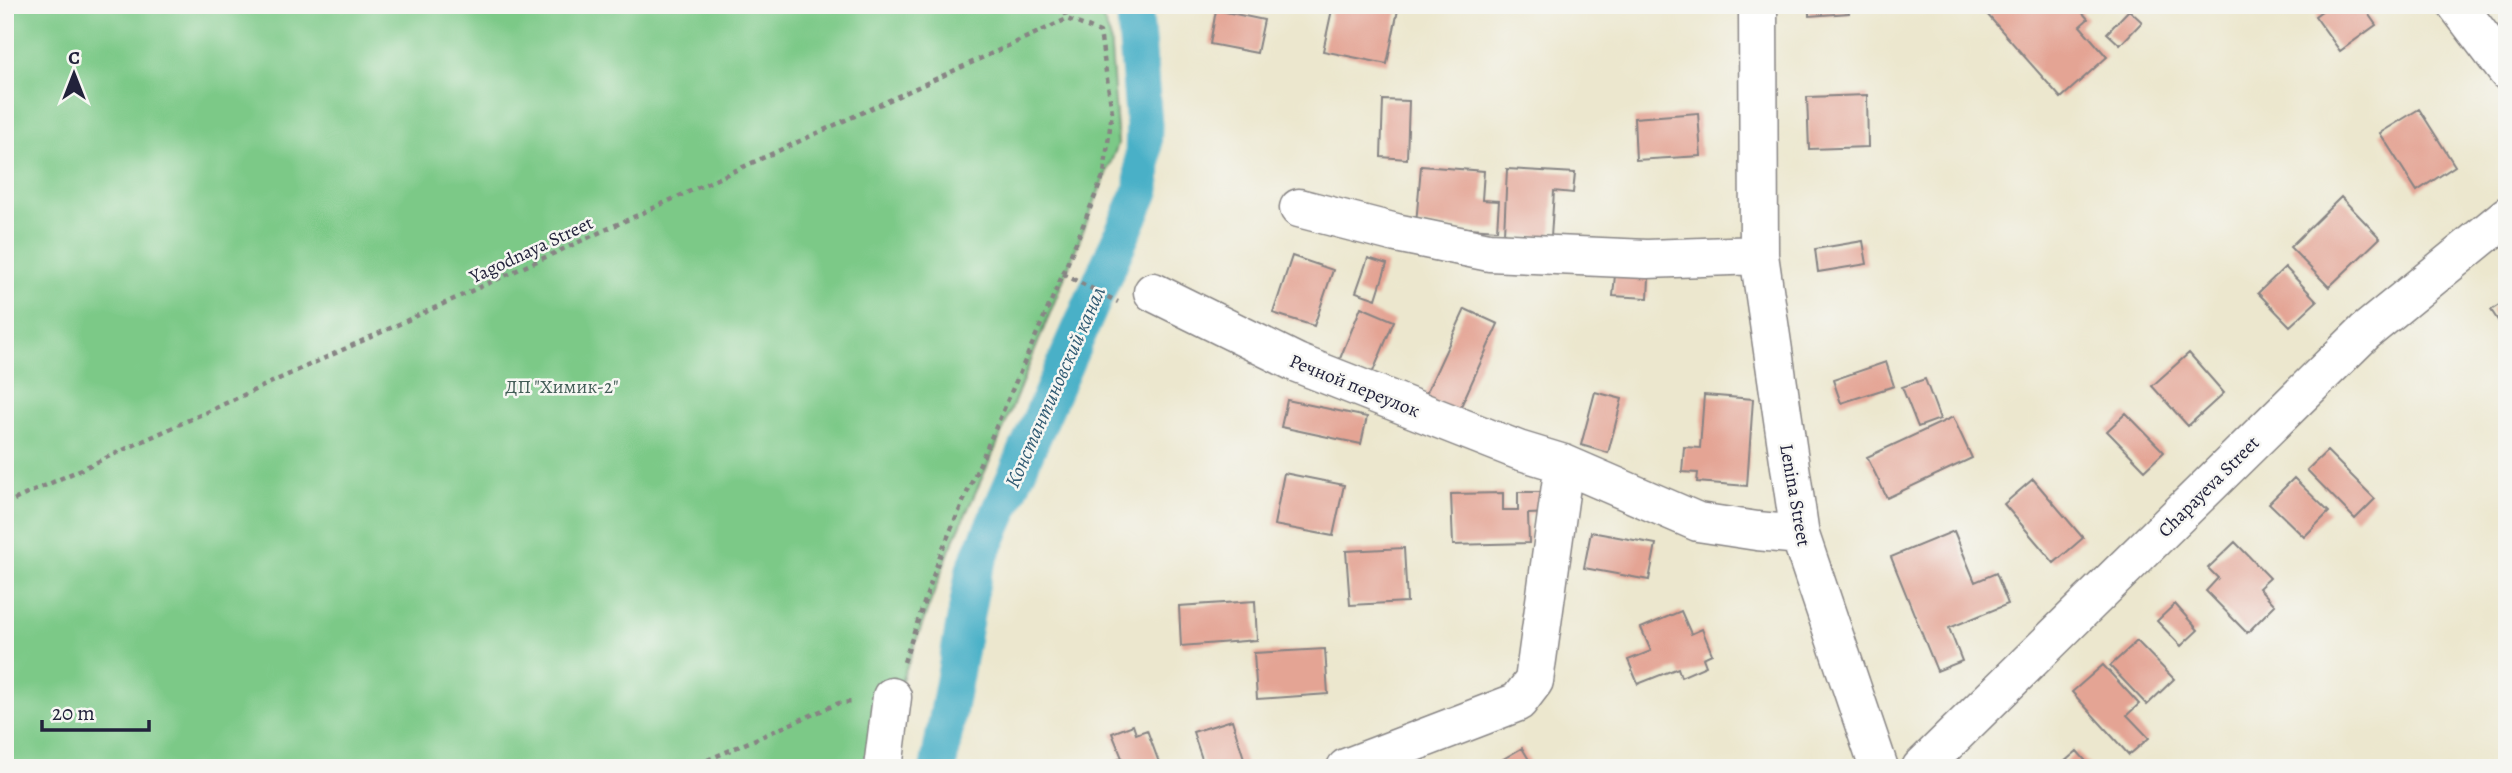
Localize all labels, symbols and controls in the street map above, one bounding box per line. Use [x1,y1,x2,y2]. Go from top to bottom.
north arrow [38,38,108,108]
text: С [68,45,80,71]
street label: Yagodnaya Street [465,210,597,290]
water label: Константиновский канал [998,281,1112,492]
street label: Речной переулок [1286,348,1424,424]
park label: ДП "Химик-2" [505,374,619,400]
street label: Chapayeva Street [2152,430,2265,543]
street label: Lenina Street [1773,442,1817,548]
scale bar [42,689,149,733]
text: 20 m [52,699,95,727]

